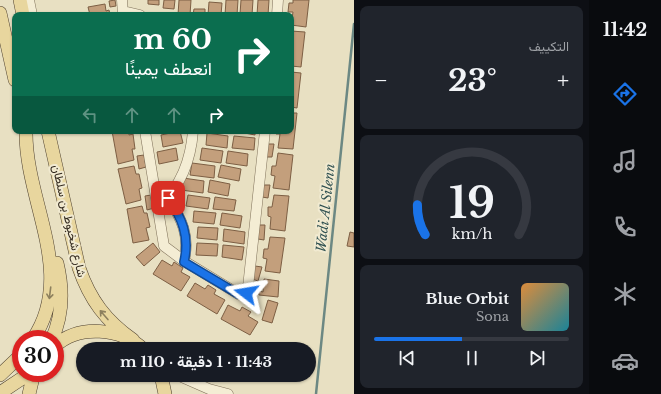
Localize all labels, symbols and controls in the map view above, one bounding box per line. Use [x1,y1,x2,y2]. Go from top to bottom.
text: 11:42 [603,19,647,41]
text: 60 m [134,22,212,57]
icon: right [226,28,278,80]
text: التكييف [529,38,569,55]
text: انعطف يمينًا [125,58,212,80]
text: 23° [448,62,497,99]
text: − [374,67,388,94]
text: + [557,67,569,94]
icon: directions [611,80,639,108]
icon: left [79,104,101,126]
icon: ahead [121,104,143,126]
icon: ahead [163,104,185,126]
icon: right [205,104,227,126]
icon: music [611,147,639,175]
street label: شارع شخبوط بن سلطان [47,163,90,279]
water label: Wadi Al Silenn [312,163,339,253]
text: 19 [448,178,495,229]
pin [151,181,185,215]
icon: arrive [157,187,179,209]
icon: phone [611,213,639,241]
text: km/h [451,225,492,243]
position arrow [225,272,267,314]
icon: climate [611,280,639,308]
one-way arrow [46,286,54,299]
text: Blue Orbit [426,289,509,308]
text: Sona [476,308,509,325]
one-way arrow [99,309,108,320]
speed limit sign: 30 [12,330,64,382]
icon: previous [396,347,418,369]
icon: pause [461,347,483,369]
icon: next [526,347,548,369]
icon: car [611,347,639,375]
text: 11:43 · 1 دقيقة · 110 m [120,352,272,371]

